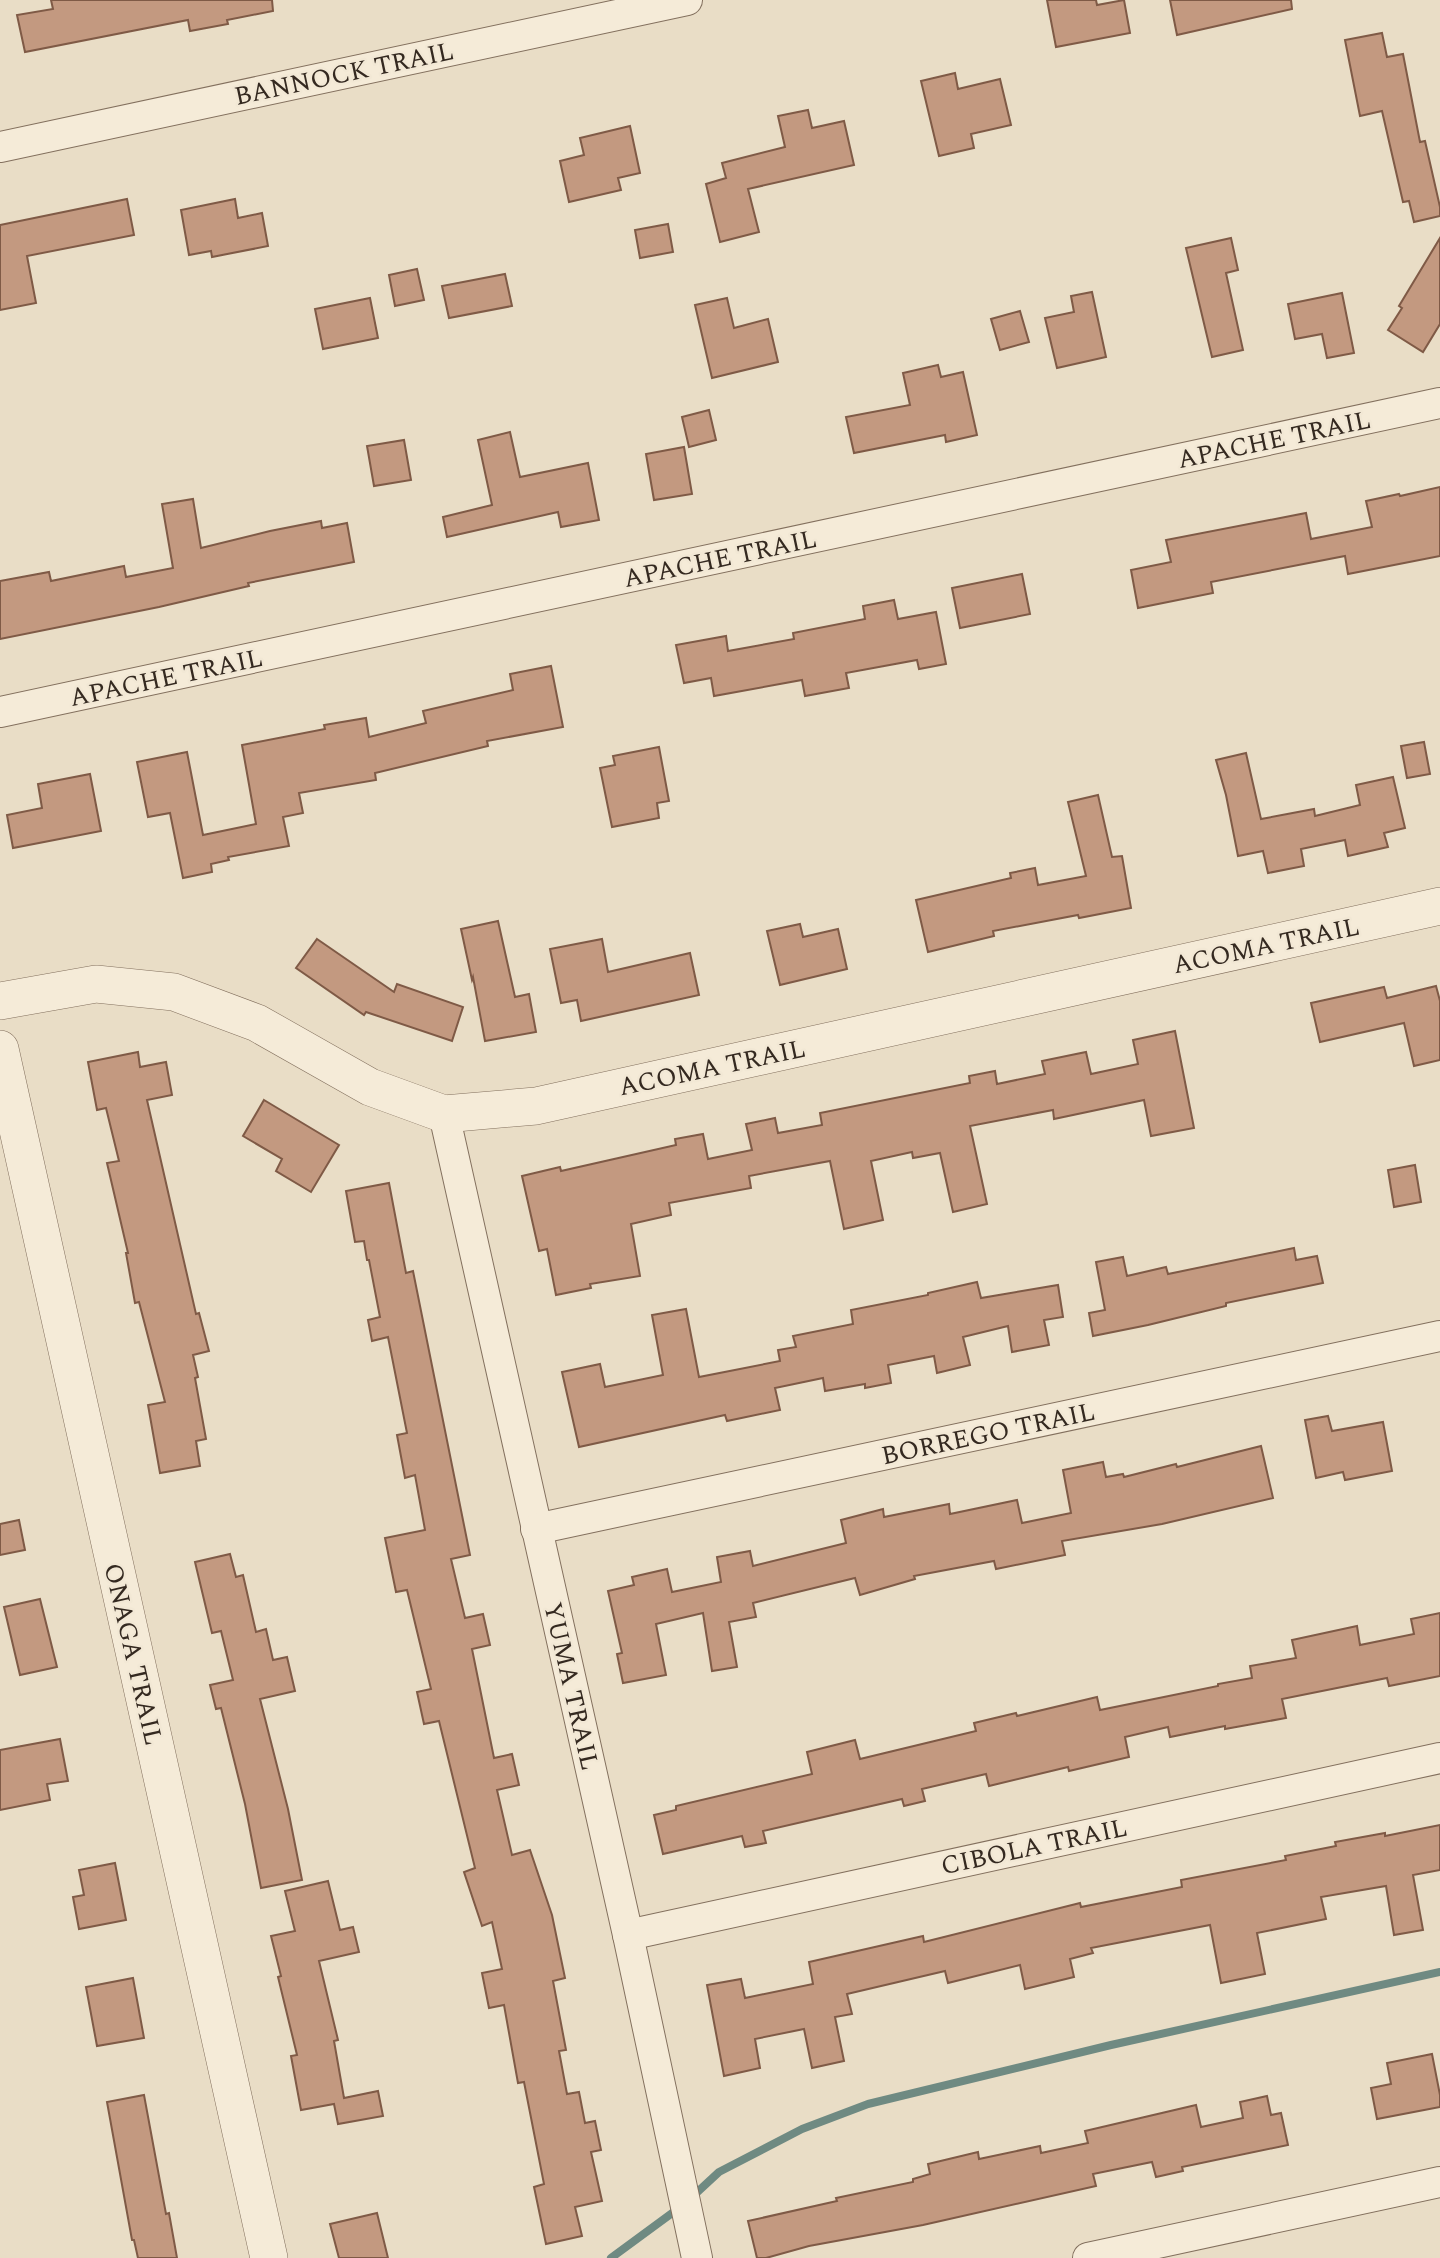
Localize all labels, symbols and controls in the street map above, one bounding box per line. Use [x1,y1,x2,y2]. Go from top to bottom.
street label: BANNOCK TRAIL [231,31,458,117]
street label: APACHE TRAIL [1174,400,1375,480]
street label: APACHE TRAIL [620,519,821,599]
street label: APACHE TRAIL [66,638,267,718]
street label: ACOMA TRAIL [1169,907,1363,985]
street label: ACOMA TRAIL [615,1029,809,1107]
street label: BORREGO TRAIL [878,1392,1099,1476]
street label: ONAGA TRAIL [93,1559,173,1749]
street label: YUMA TRAIL [532,1598,610,1774]
street label: CIBOLA TRAIL [937,1808,1131,1886]

